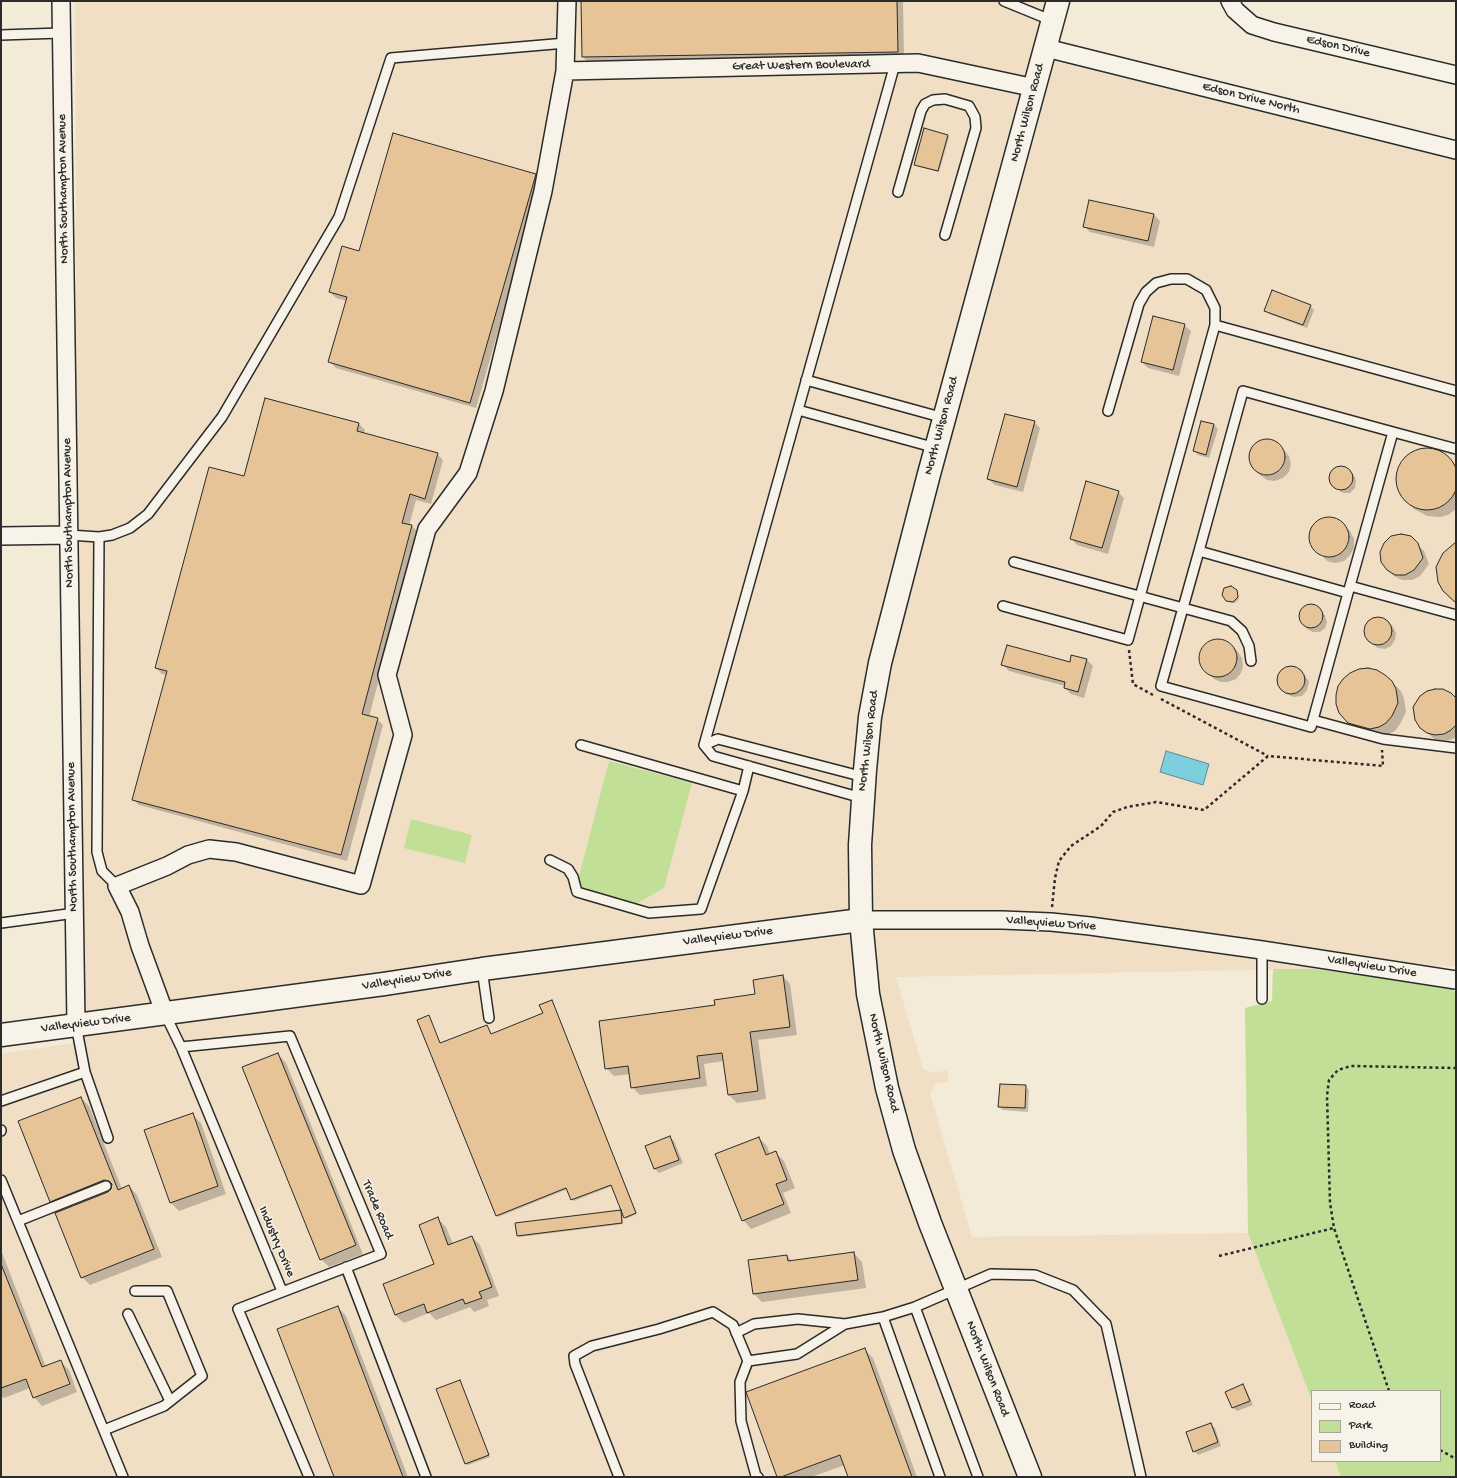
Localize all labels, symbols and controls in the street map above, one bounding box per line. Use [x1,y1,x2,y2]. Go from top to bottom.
street label: Edson Drive [1305,32,1371,62]
street label: Great Western Boulevard [732,57,870,75]
street label: North Wilson Road [1007,62,1049,164]
street label: Edson Drive North [1201,79,1301,119]
street label: North Southampton Avenue [55,114,73,264]
street label: North Wilson Road [921,375,963,477]
street label: North Southampton Avenue [60,438,78,588]
street label: North Wilson Road [855,690,883,792]
street label: North Southampton Avenue [64,762,82,912]
street label: Valleyview Drive [1006,913,1096,935]
street label: Valleyview Drive [682,924,774,950]
street label: Valleyview Drive [1326,952,1418,982]
street label: Valleyview Drive [361,965,453,995]
street label: Valleyview Drive [40,1011,132,1037]
street label: North Wilson Road [864,1012,902,1114]
street label: Trade Road [358,1178,396,1242]
street label: Industry Drive [254,1204,298,1280]
street label: North Wilson Road [962,1319,1012,1419]
legend [1311,1390,1441,1462]
text: Road [1349,1399,1375,1413]
text: Park [1349,1419,1372,1433]
text: Building [1349,1439,1388,1453]

